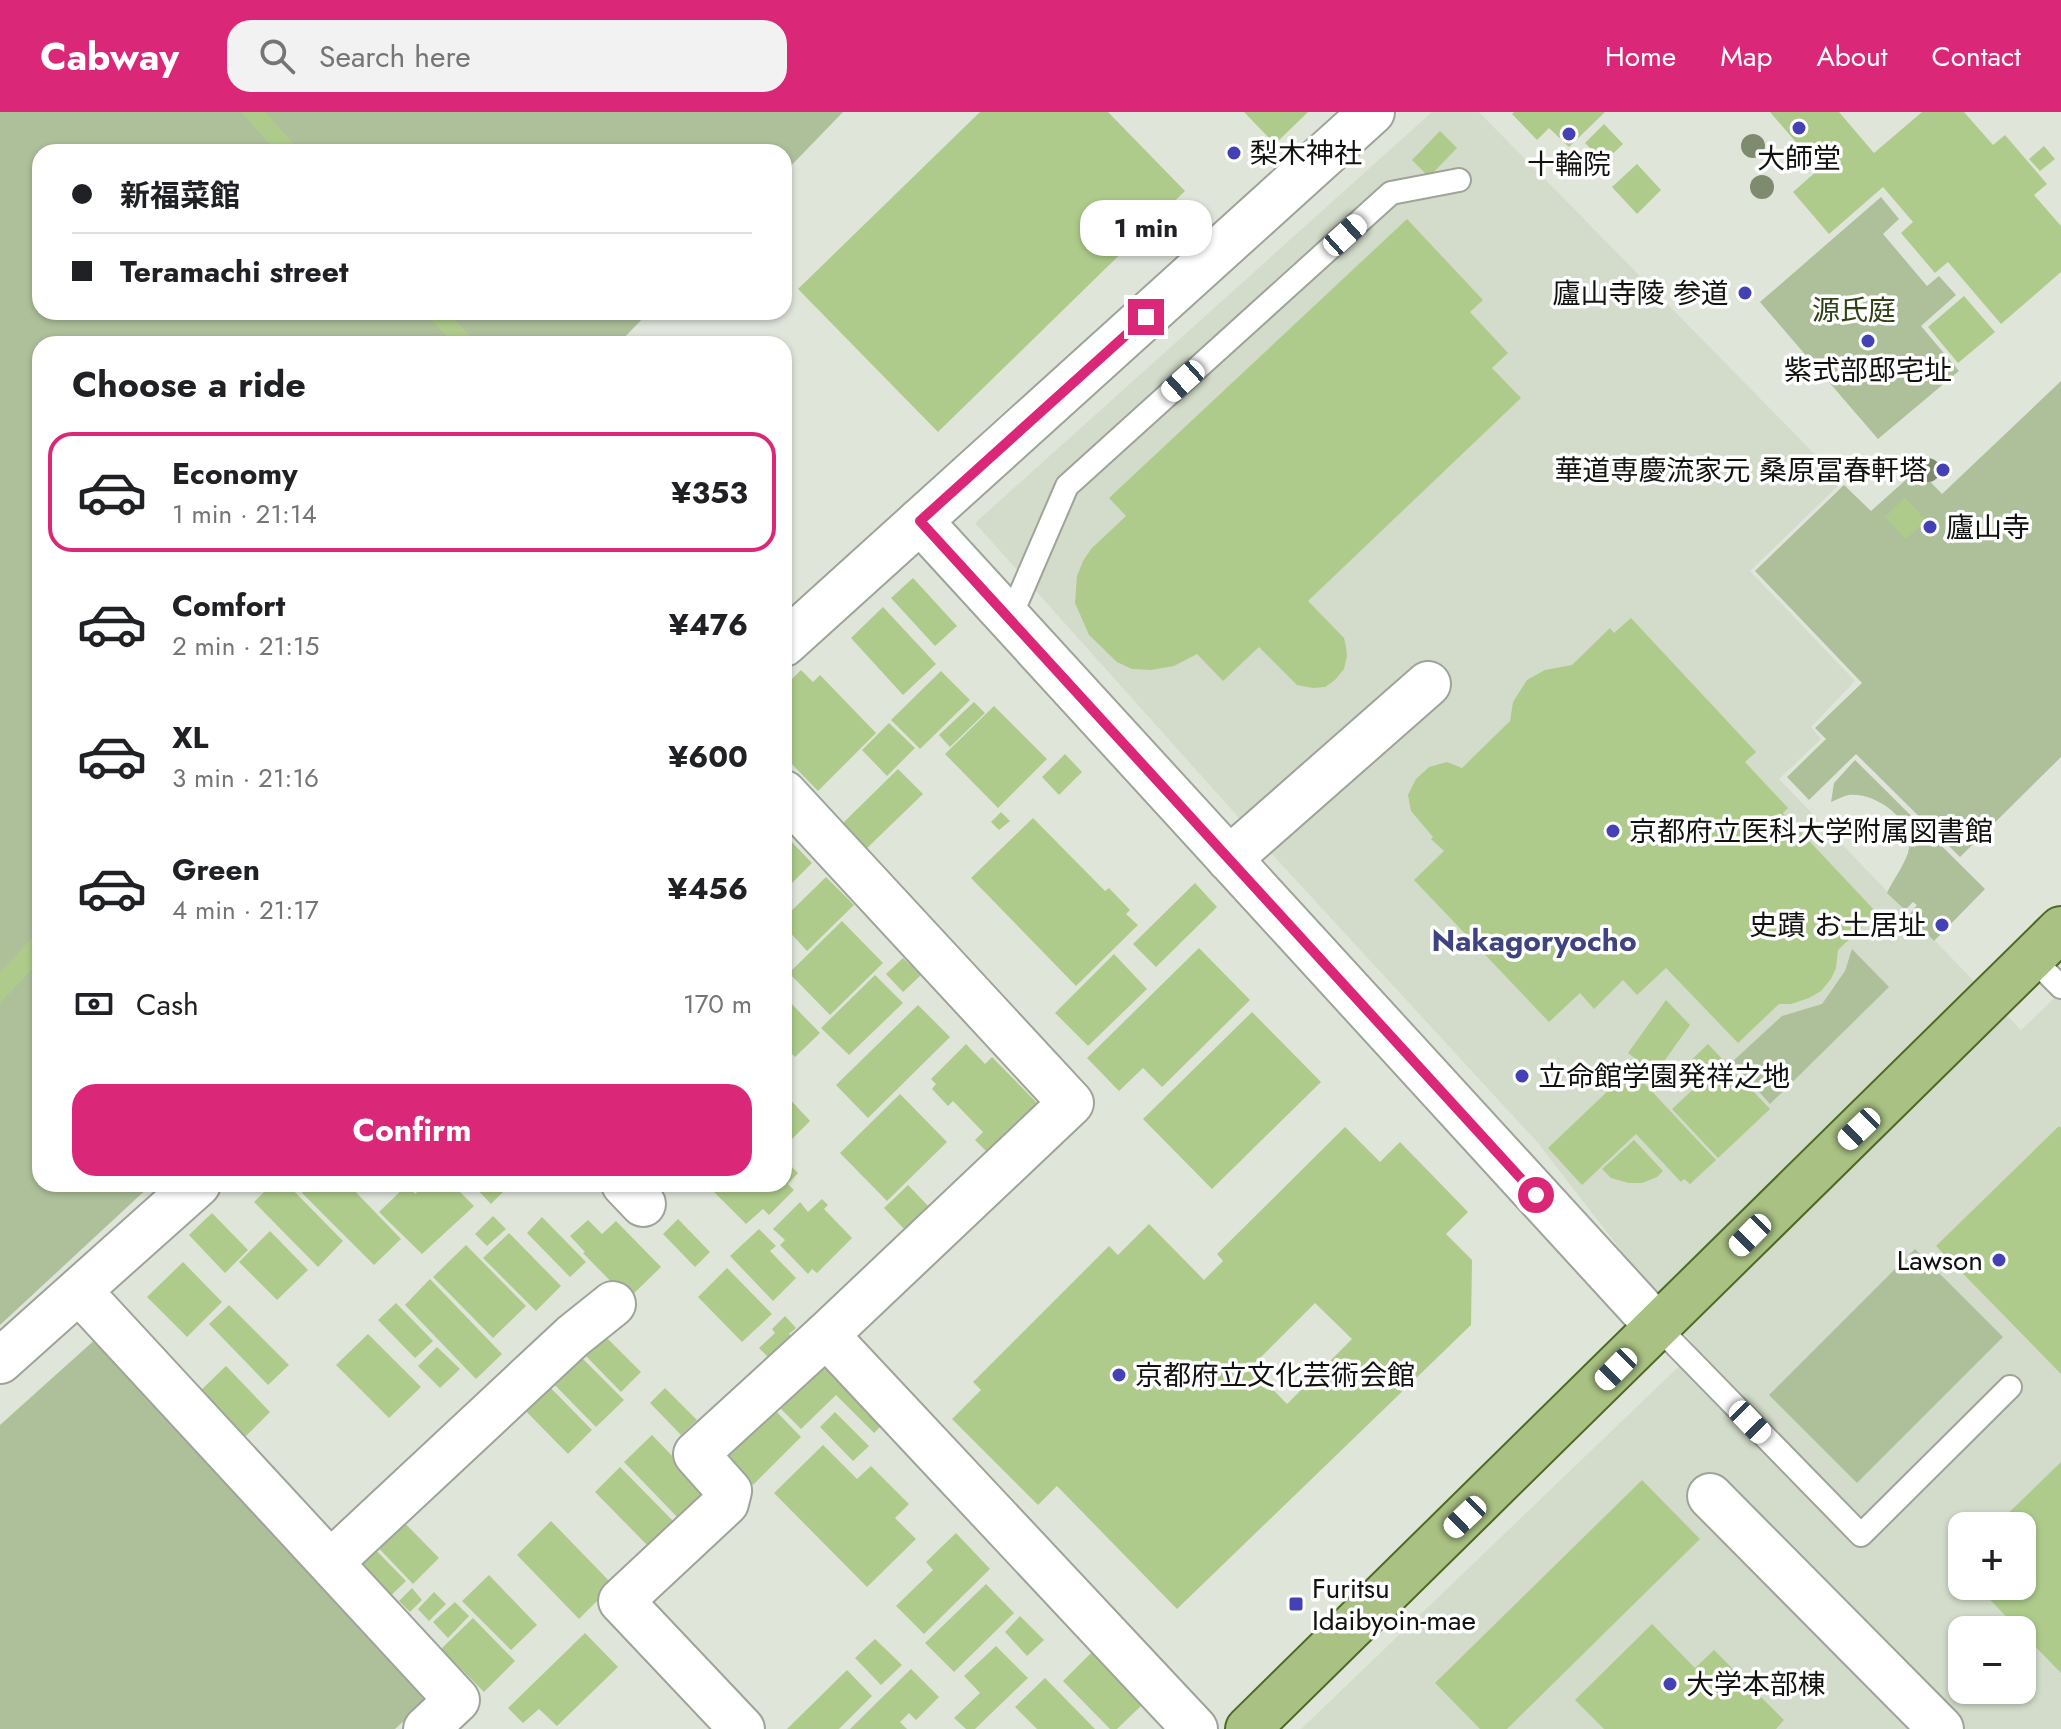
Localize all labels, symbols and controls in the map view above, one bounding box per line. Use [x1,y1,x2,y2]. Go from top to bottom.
search box [227,20,787,92]
text: Cabway [40,29,179,84]
icon: search [255,34,299,78]
text: Search here [319,35,471,78]
text: Home [1605,36,1676,77]
text: Map [1720,36,1772,77]
text: About [1816,36,1888,77]
text: Contact [1932,36,2021,77]
marker: 大師堂 [1790,119,1808,137]
marker: 十輪院 [1560,125,1578,143]
place label: 梨木神社 [1250,133,1362,174]
place label: 大師堂 [1757,138,1841,179]
marker: 梨木神社 [1225,144,1243,162]
place label: 十輪院 [1527,144,1611,185]
text: 新福菜館 [120,174,240,217]
callout: 1 min [1080,201,1212,257]
text: 1 min [1114,209,1178,247]
car [1319,210,1371,260]
text: Teramachi street [120,250,348,293]
place label: 廬山寺陵 参道 [1553,273,1729,314]
marker: 廬山寺陵 参道 [1736,284,1754,302]
park label: 源氏庭 [1812,290,1896,331]
route end [1128,299,1164,335]
marker: 紫式部邸宅址 [1859,332,1877,350]
place label: 紫式部邸宅址 [1784,350,1952,391]
car [1157,356,1209,406]
text: Choose a ride [72,358,306,410]
place label: 華道専慶流家元 桑原冨春軒塔 [1555,450,1927,491]
text: Economy [172,452,298,495]
icon: car [76,456,148,528]
marker: 華道専慶流家元 桑原冨春軒塔 [1934,461,1952,479]
text: ¥353 [671,471,748,514]
text: 1 min · 21:14 [172,495,317,533]
place label: 廬山寺 [1946,507,2030,548]
marker: 廬山寺 [1921,518,1939,536]
text: Comfort [172,584,285,627]
icon: car [76,588,148,660]
text: ¥476 [669,603,748,646]
text: 2 min · 21:15 [172,627,319,665]
text: XL [172,716,208,759]
icon: car [76,720,148,792]
text: ¥600 [668,735,748,778]
text: 3 min · 21:16 [172,759,319,797]
place label: 京都府立医科大学附属図書館 [1629,811,1993,852]
marker: 京都府立医科大学附属図書館 [1604,822,1622,840]
text: Green [172,848,260,891]
icon: car [76,852,148,924]
text: ¥456 [668,867,748,910]
text: 4 min · 21:17 [172,891,319,929]
place label: 史蹟 お土居址 [1750,905,1926,946]
marker: 史蹟 お土居址 [1933,916,1951,934]
district label: Nakagoryocho [1431,919,1637,962]
icon: cash [72,982,116,1026]
text: Cash [136,983,199,1026]
text: 170 m [683,985,752,1023]
place label: 立命館学園発祥之地 [1538,1056,1790,1097]
marker: 立命館学園発祥之地 [1513,1067,1531,1085]
button: Confirm [72,1084,752,1176]
car [1833,1104,1885,1154]
route start [1518,1177,1554,1213]
car [1725,1210,1775,1260]
place label: Lawson [1897,1240,1983,1281]
marker: Lawson [1990,1251,2008,1269]
car [1591,1344,1641,1394]
place label: 京都府立文化芸術会館 [1135,1355,1415,1396]
marker: 京都府立文化芸術会館 [1110,1366,1128,1384]
car [1725,1396,1775,1448]
car [1439,1492,1491,1542]
map controls [1948,1512,2036,1704]
button: + [1948,1512,2036,1600]
place label: Furitsu Idaibyoin-mae [1312,1568,1476,1641]
marker: Furitsu Idaibyoin-mae [1287,1595,1305,1613]
button: − [1948,1616,2036,1704]
place label: 大学本部棟 [1686,1664,1826,1705]
marker: 大学本部棟 [1661,1675,1679,1693]

